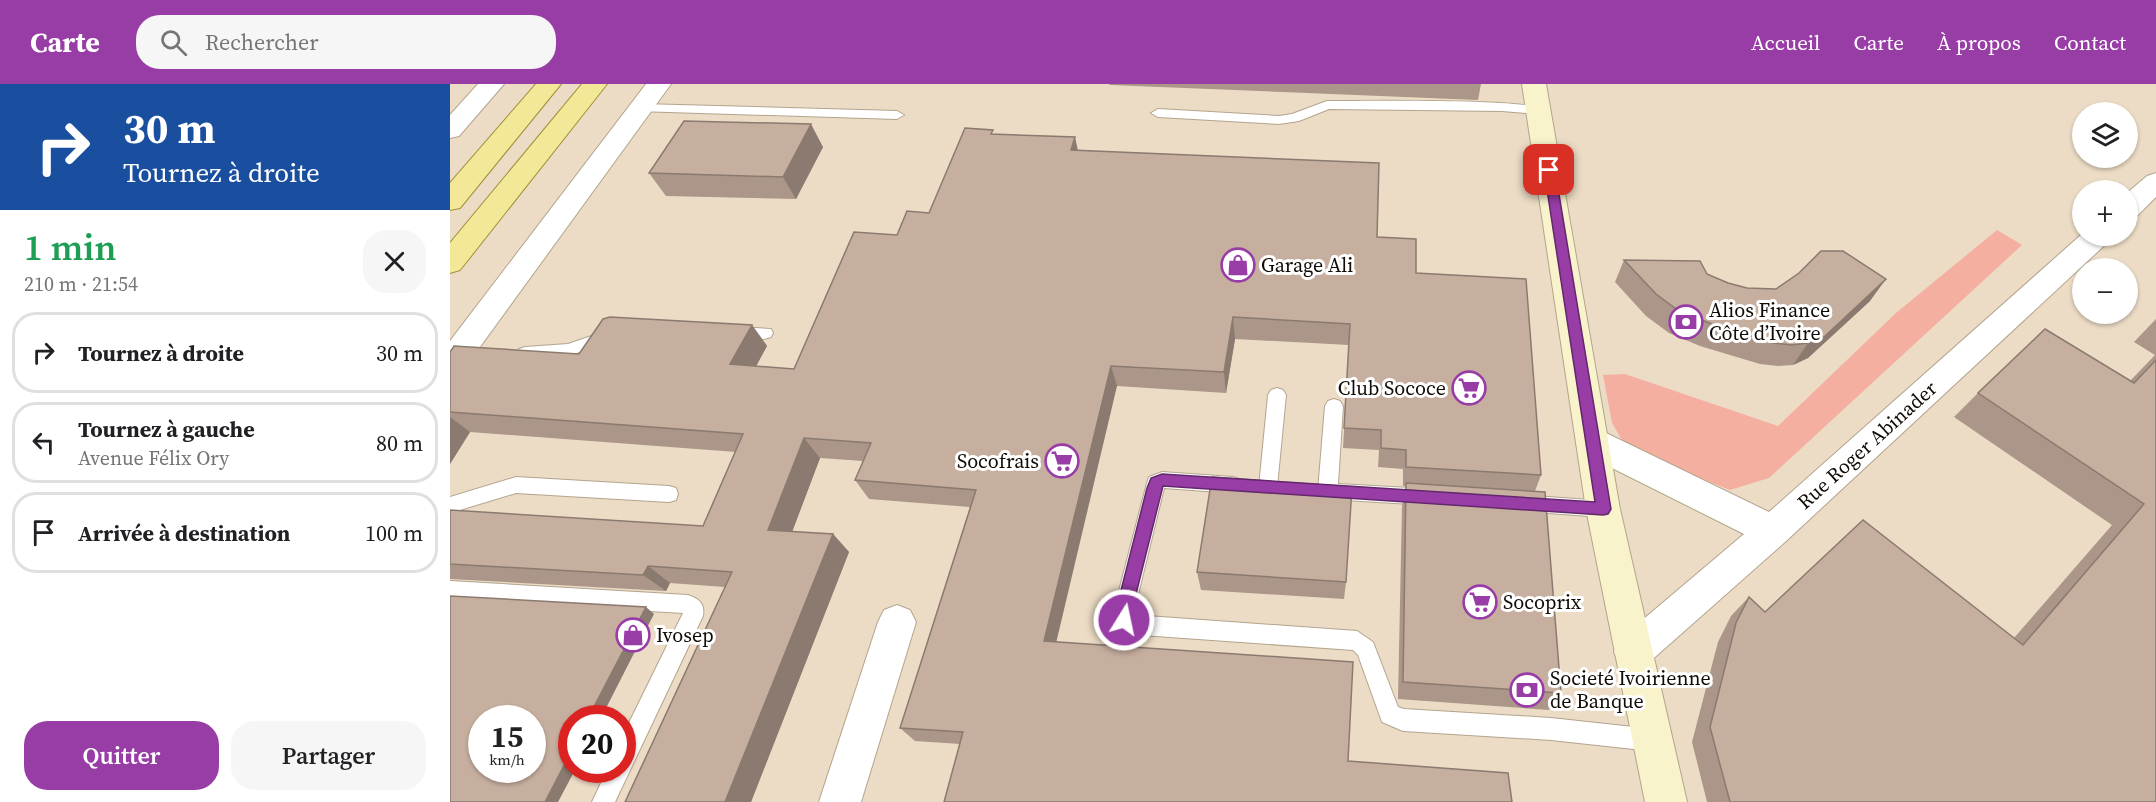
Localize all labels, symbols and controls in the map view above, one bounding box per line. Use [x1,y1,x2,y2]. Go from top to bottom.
search box [136,15,556,69]
text: Carte [30,23,100,61]
icon: search [157,26,190,59]
text: Rechercher [205,27,319,57]
text: Accueil [1751,28,1820,57]
text: Carte [1853,28,1904,57]
text: À propos [1937,28,2021,57]
text: Contact [2054,28,2126,57]
text: 30 m [123,99,216,157]
map controls [2072,102,2138,324]
button: layers [2072,102,2138,168]
icon: right [24,108,102,186]
pin [1523,144,1574,195]
icon: arrive [1532,153,1565,186]
text: Tournez à droite [123,154,320,191]
button: + [2072,180,2138,246]
text: 1 min [24,223,116,272]
button: close [363,230,426,293]
shop icon: Garage Ali [1220,247,1256,283]
place label: Garage Ali [1261,251,1353,279]
button: − [2072,258,2138,324]
text: 210 m · 21:54 [24,270,138,298]
place label: Alios Finance Côte d’Ivoire [1709,296,1830,347]
bank icon: Alios Finance Côte d’Ivoire [1668,304,1704,340]
icon: right [27,336,60,369]
text: Tournez à droite [78,338,244,368]
text: 30 m [376,338,423,368]
supermarket icon: Club Sococe [1451,370,1487,406]
place label: Club Sococe [1338,374,1446,402]
street label: Rue Roger Abinader [1791,374,1943,515]
text: Tournez à gauche [78,414,255,444]
icon: left [27,426,60,459]
text: 80 m [376,428,423,458]
supermarket icon: Socofrais [1044,443,1080,479]
text: Avenue Félix Ory [78,444,229,472]
place label: Socofrais [957,447,1039,475]
icon: arrive [27,516,60,549]
text: Arrivée à destination [78,518,290,548]
text: 100 m [365,518,423,548]
supermarket icon: Socoprix [1462,584,1498,620]
position arrow [1092,588,1156,652]
place label: Socoprix [1503,588,1582,616]
shop icon: Ivosep [615,617,651,653]
place label: Ivosep [656,621,714,649]
place label: Societé Ivoirienne de Banque [1550,664,1711,715]
bank icon: Societé Ivoirienne de Banque [1509,672,1545,708]
speed limit sign: 20 [558,705,636,783]
text: 15 [491,716,523,757]
button: Quitter [24,721,219,790]
button: Partager [231,721,426,790]
text: km/h [489,749,525,770]

